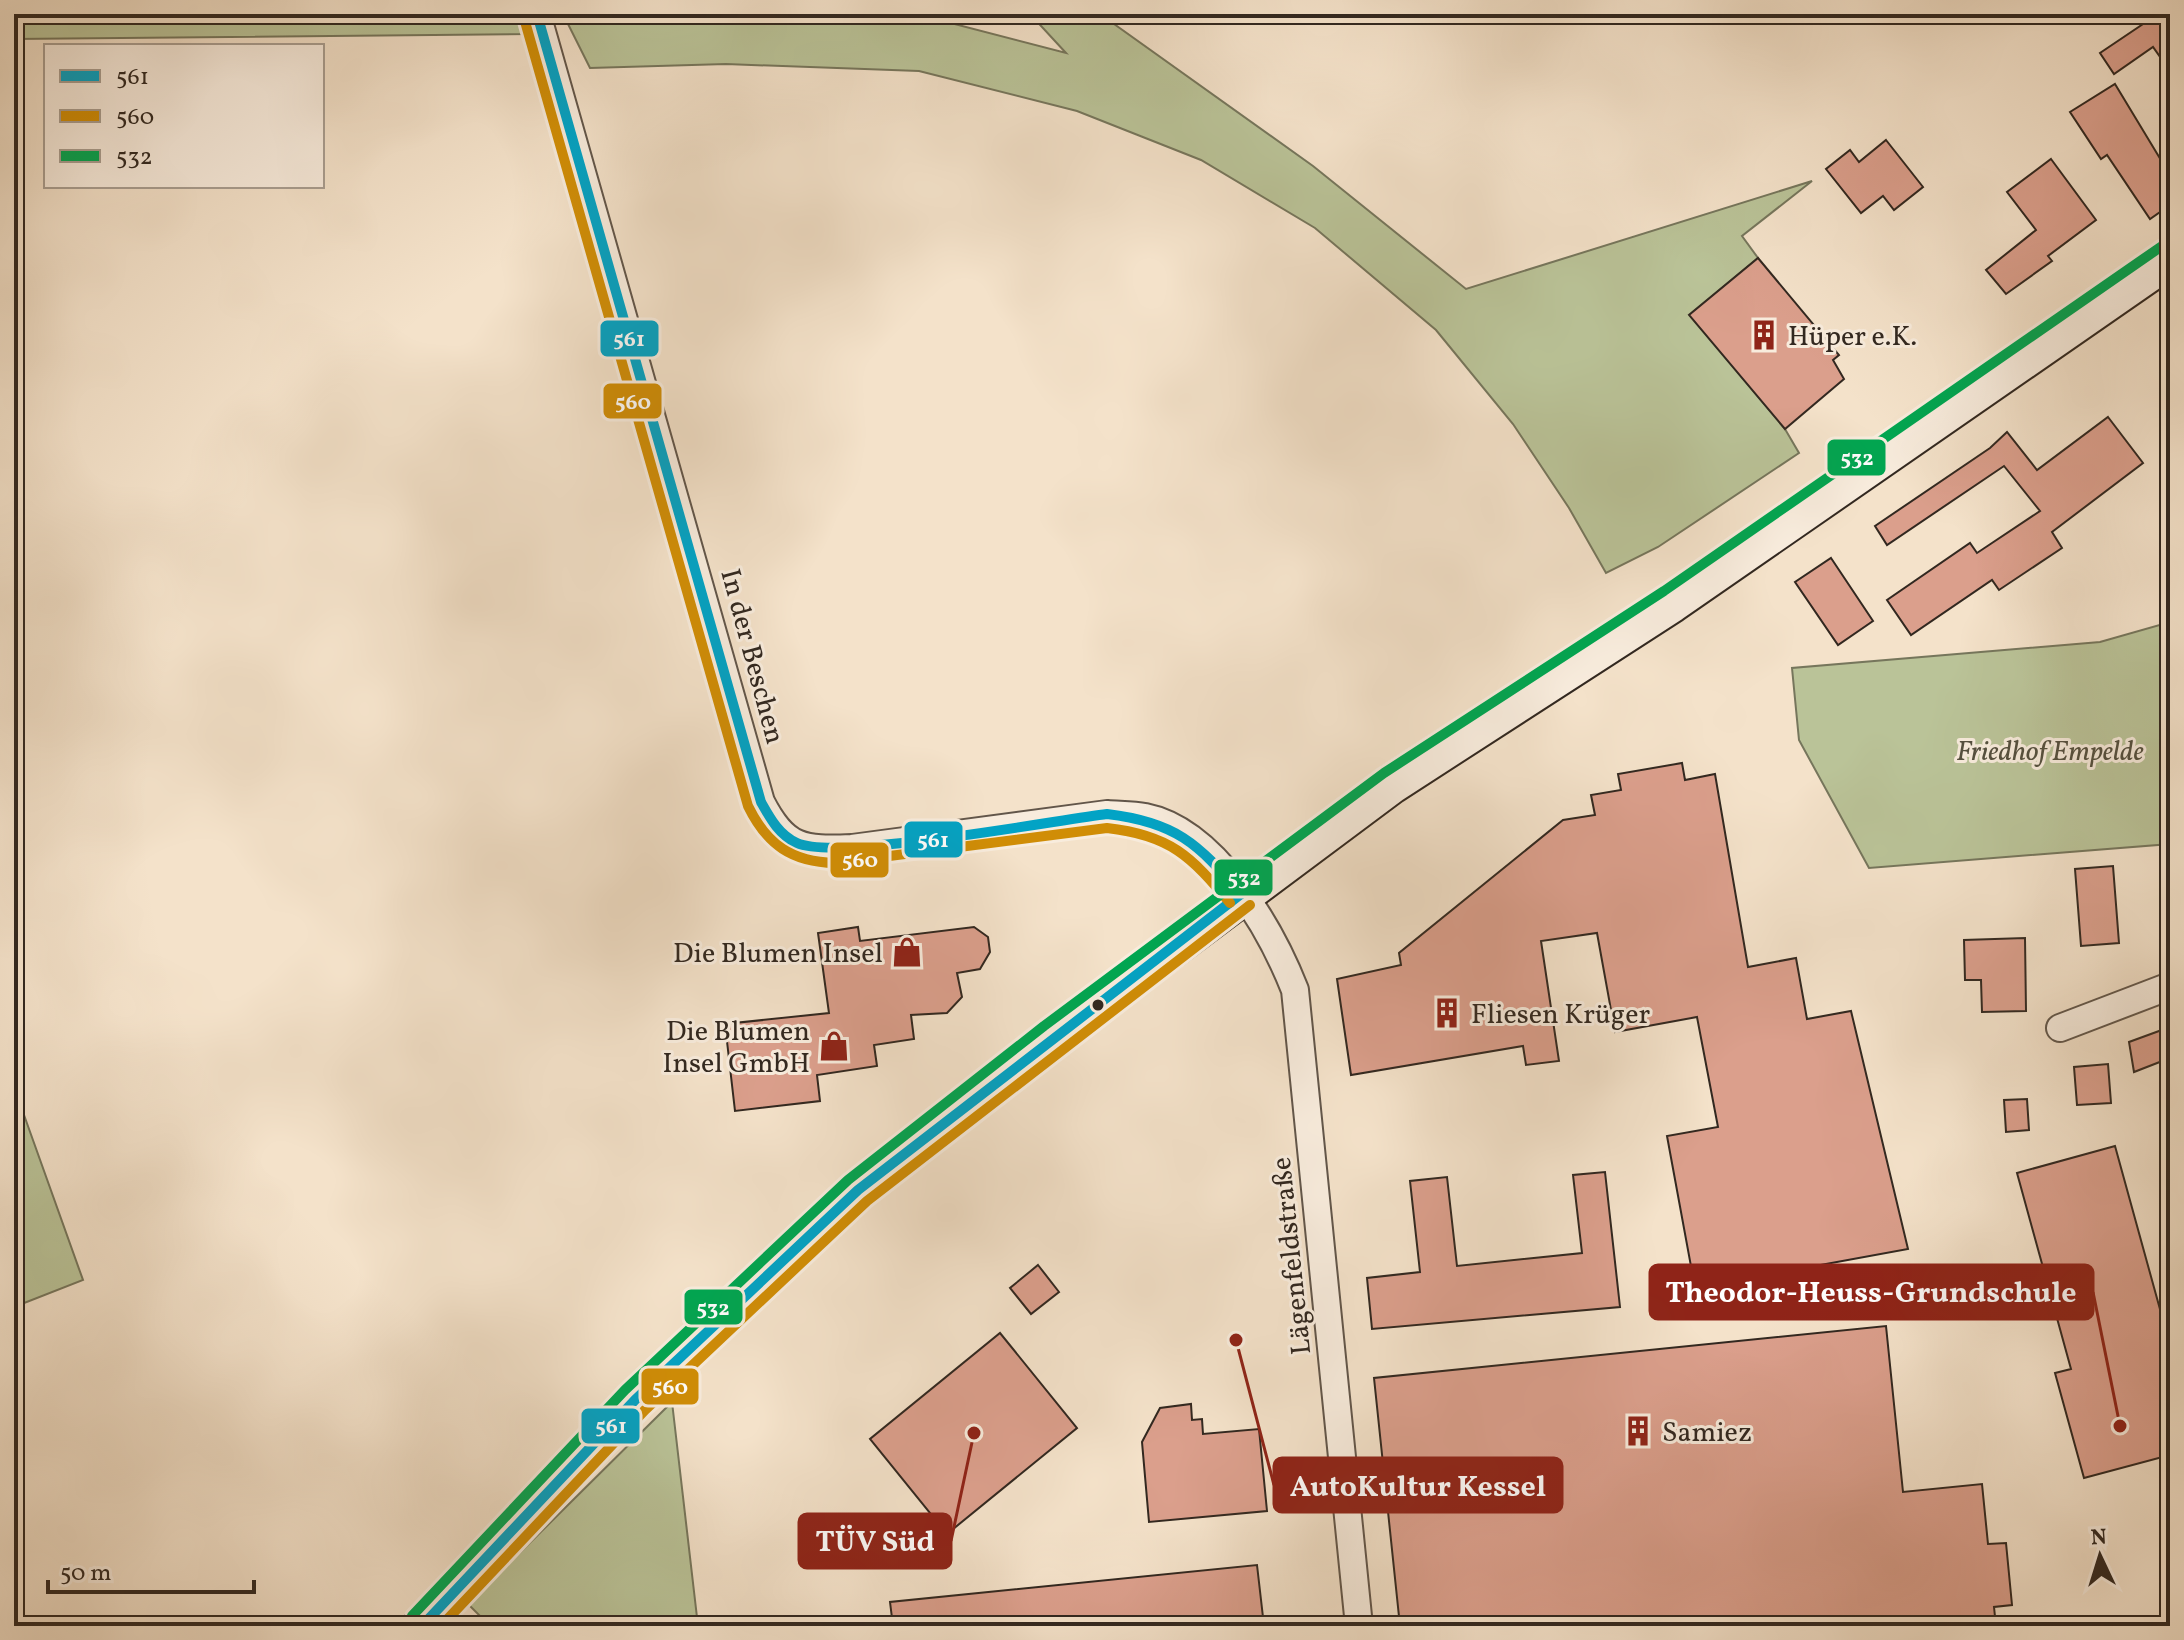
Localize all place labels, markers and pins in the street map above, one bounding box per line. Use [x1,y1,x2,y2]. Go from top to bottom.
building icon: Hüper e.K. [1747,318,1781,352]
place label: Hüper e.K. [1788,318,1917,357]
place label: Die Blumen Insel [673,935,883,974]
shop icon: Die Blumen Insel [890,935,924,969]
building icon: Fliesen Krüger [1430,996,1464,1030]
place label: Fliesen Krüger [1471,996,1650,1035]
unlabelled marker [1090,997,1106,1013]
place label: Die Blumen Insel GmbH [662,1013,810,1084]
shop icon: Die Blumen Insel GmbH [817,1029,851,1063]
callout: Theodor-Heuss-Grundschule [1650,1265,2093,1319]
building icon: Samiez [1621,1414,1655,1448]
place label: Samiez [1662,1414,1752,1453]
callout: AutoKultur Kessel [1274,1458,1562,1512]
callout: TÜV Süd [799,1514,951,1568]

